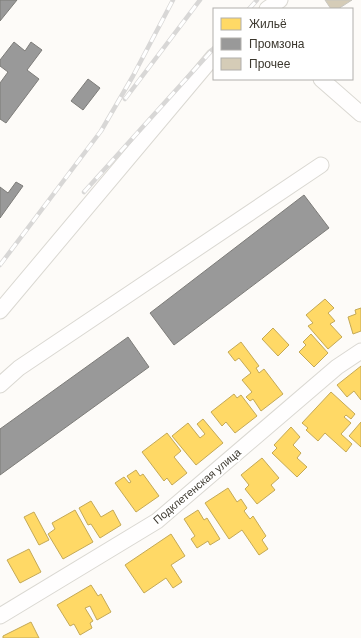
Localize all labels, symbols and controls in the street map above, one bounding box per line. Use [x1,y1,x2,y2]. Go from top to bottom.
legend [213,8,353,80]
text: Жильё [249,16,287,32]
text: Промзона [249,36,305,52]
text: Прочее [249,56,291,72]
street label: Подклетенская улица [150,445,244,527]

